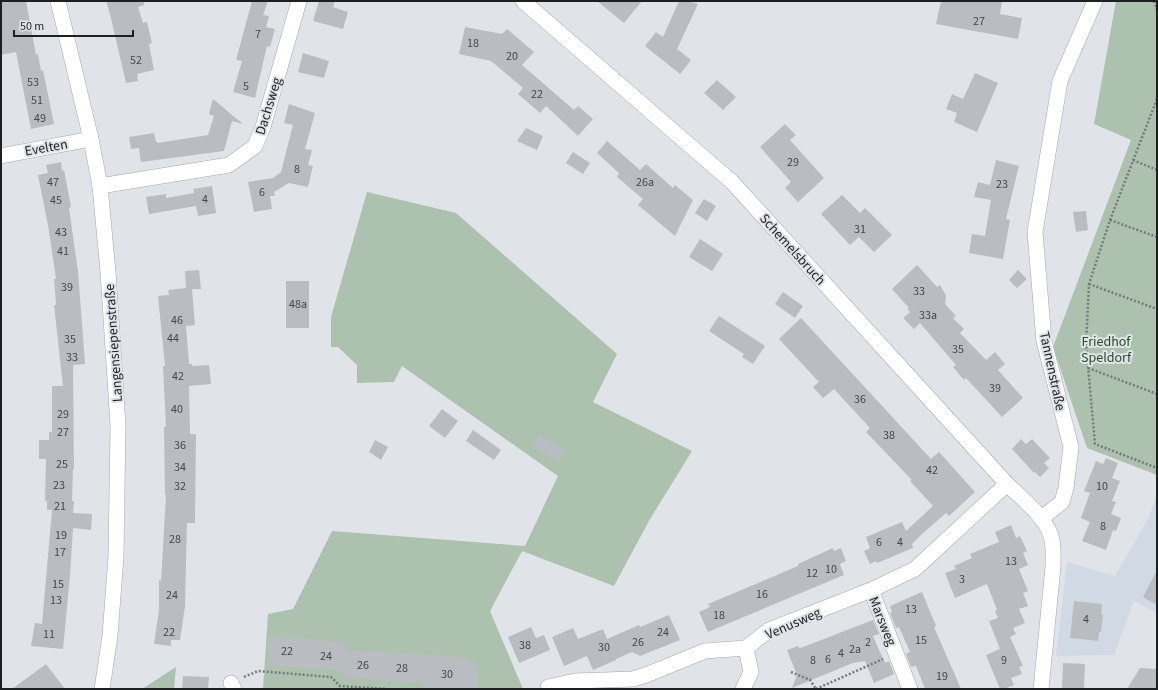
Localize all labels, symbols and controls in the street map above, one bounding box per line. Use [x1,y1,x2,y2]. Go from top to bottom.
scale bar [14,12,133,38]
house number: 27 [973,13,985,30]
text: 50 m [20,18,44,35]
house number: 7 [255,26,261,43]
house number: 18 [467,35,479,52]
house number: 20 [506,48,518,65]
house number: 52 [130,52,142,69]
house number: 53 [27,74,39,91]
street label: Dachsweg [251,75,287,138]
house number: 5 [243,78,249,95]
house number: 22 [531,86,543,103]
house number: 51 [31,92,43,109]
house number: 49 [34,110,46,127]
street label: Evelten [23,134,69,162]
house number: 29 [787,154,799,171]
house number: 8 [294,161,300,178]
house number: 47 [47,174,59,191]
house number: 26a [636,174,654,191]
house number: 23 [996,176,1008,193]
house number: 6 [259,184,265,201]
house number: 4 [202,191,208,208]
house number: 45 [50,192,62,209]
street label: Schemelsbruch [755,209,830,290]
house number: 31 [854,221,866,238]
house number: 43 [55,224,67,241]
house number: 41 [57,243,69,260]
house number: 39 [61,279,73,296]
street label: Langensiepenstraße [100,283,128,403]
house number: 33 [913,283,925,300]
house number: 48a [289,296,307,313]
house number: 33a [919,307,937,324]
house number: 46 [171,312,183,329]
house number: 44 [167,330,179,347]
street label: Tannenstraße [1034,330,1070,413]
house number: 35 [64,331,76,348]
park label: Friedhof Speldorf [1081,332,1132,368]
house number: 35 [952,341,964,358]
house number: 33 [66,349,78,366]
house number: 42 [172,368,184,385]
house number: 39 [989,380,1001,397]
house number: 36 [854,391,866,408]
house number: 40 [171,401,183,418]
house number: 29 [57,406,69,423]
house number: 27 [57,424,69,441]
house number: 38 [883,427,895,444]
house number: 36 [174,437,186,454]
house number: 25 [56,456,68,473]
house number: 34 [174,459,186,476]
house number: 42 [926,462,938,479]
house number: 23 [53,477,65,494]
house number: 32 [174,478,186,495]
house number: 10 [1096,478,1108,495]
house number: 21 [54,498,66,515]
house number: 8 [1100,518,1106,535]
house number: 19 [55,527,67,544]
house number: 28 [169,531,181,548]
house number: 6 [876,534,882,551]
house number: 4 [897,534,903,551]
house number: 17 [54,544,66,561]
house number: 13 [1005,553,1017,570]
house number: 10 [825,561,837,578]
house number: 12 [806,565,818,582]
house number: 3 [959,571,965,588]
house number: 15 [52,576,64,593]
house number: 16 [756,586,768,603]
house number: 24 [166,587,178,604]
house number: 13 [50,592,62,609]
street label: Marsweg [863,594,901,649]
house number: 13 [905,601,917,618]
street label: Venusweg [762,603,824,645]
house number: 18 [713,607,725,624]
house number: 4 [1083,611,1089,628]
house number: 22 [163,624,175,641]
house number: 24 [657,624,669,641]
house number: 11 [43,626,55,643]
house number: 15 [915,632,927,649]
house number: 26 [632,634,644,651]
house number: 2 [865,634,871,651]
house number: 38 [519,637,531,654]
house number: 30 [598,639,610,656]
house number: 2a [849,641,861,658]
house number: 22 [281,643,293,660]
house number: 4 [838,645,844,662]
house number: 24 [320,648,332,665]
house number: 6 [825,651,831,668]
house number: 8 [810,652,816,669]
house number: 9 [1001,652,1007,669]
house number: 26 [357,657,369,674]
house number: 28 [396,660,408,677]
house number: 30 [441,666,453,683]
house number: 19 [936,668,948,685]

